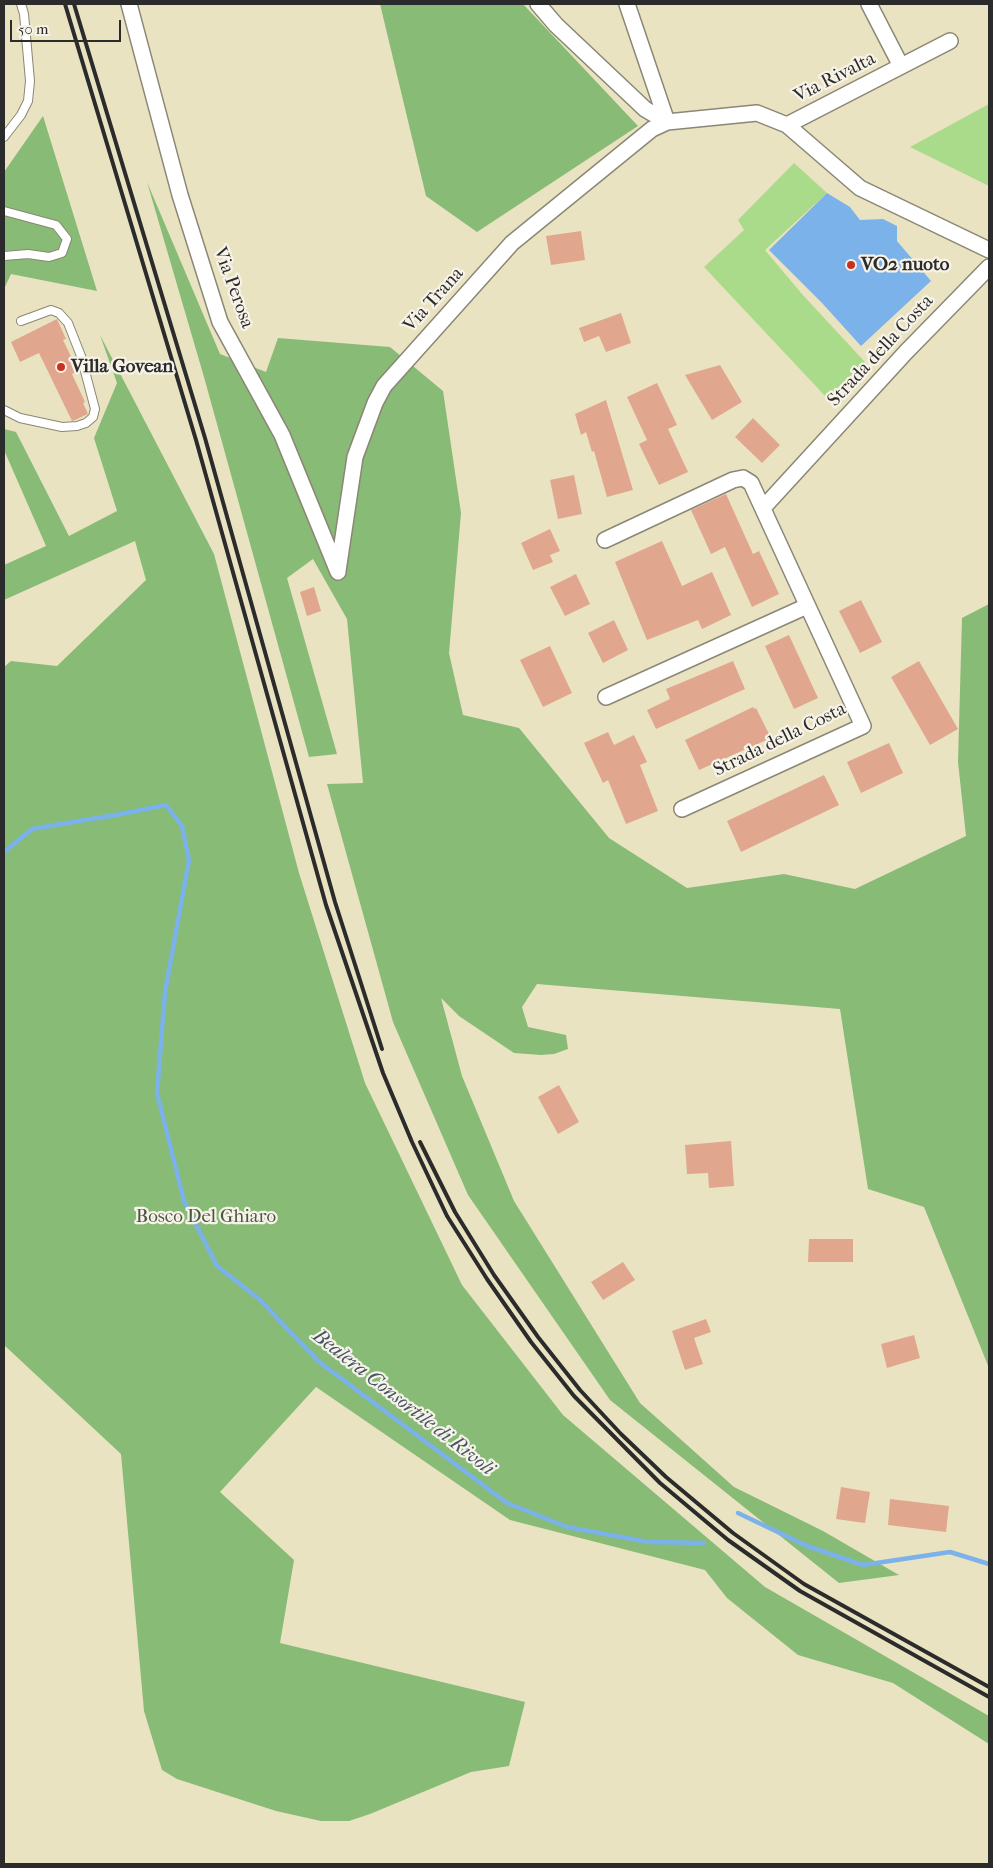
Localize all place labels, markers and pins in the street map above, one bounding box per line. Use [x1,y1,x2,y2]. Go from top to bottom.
place label: VO2 nuoto [861,254,949,276]
marker: VO2 nuoto [845,259,857,271]
place label: Villa Govean [71,356,173,378]
marker: Villa Govean [55,361,67,373]

